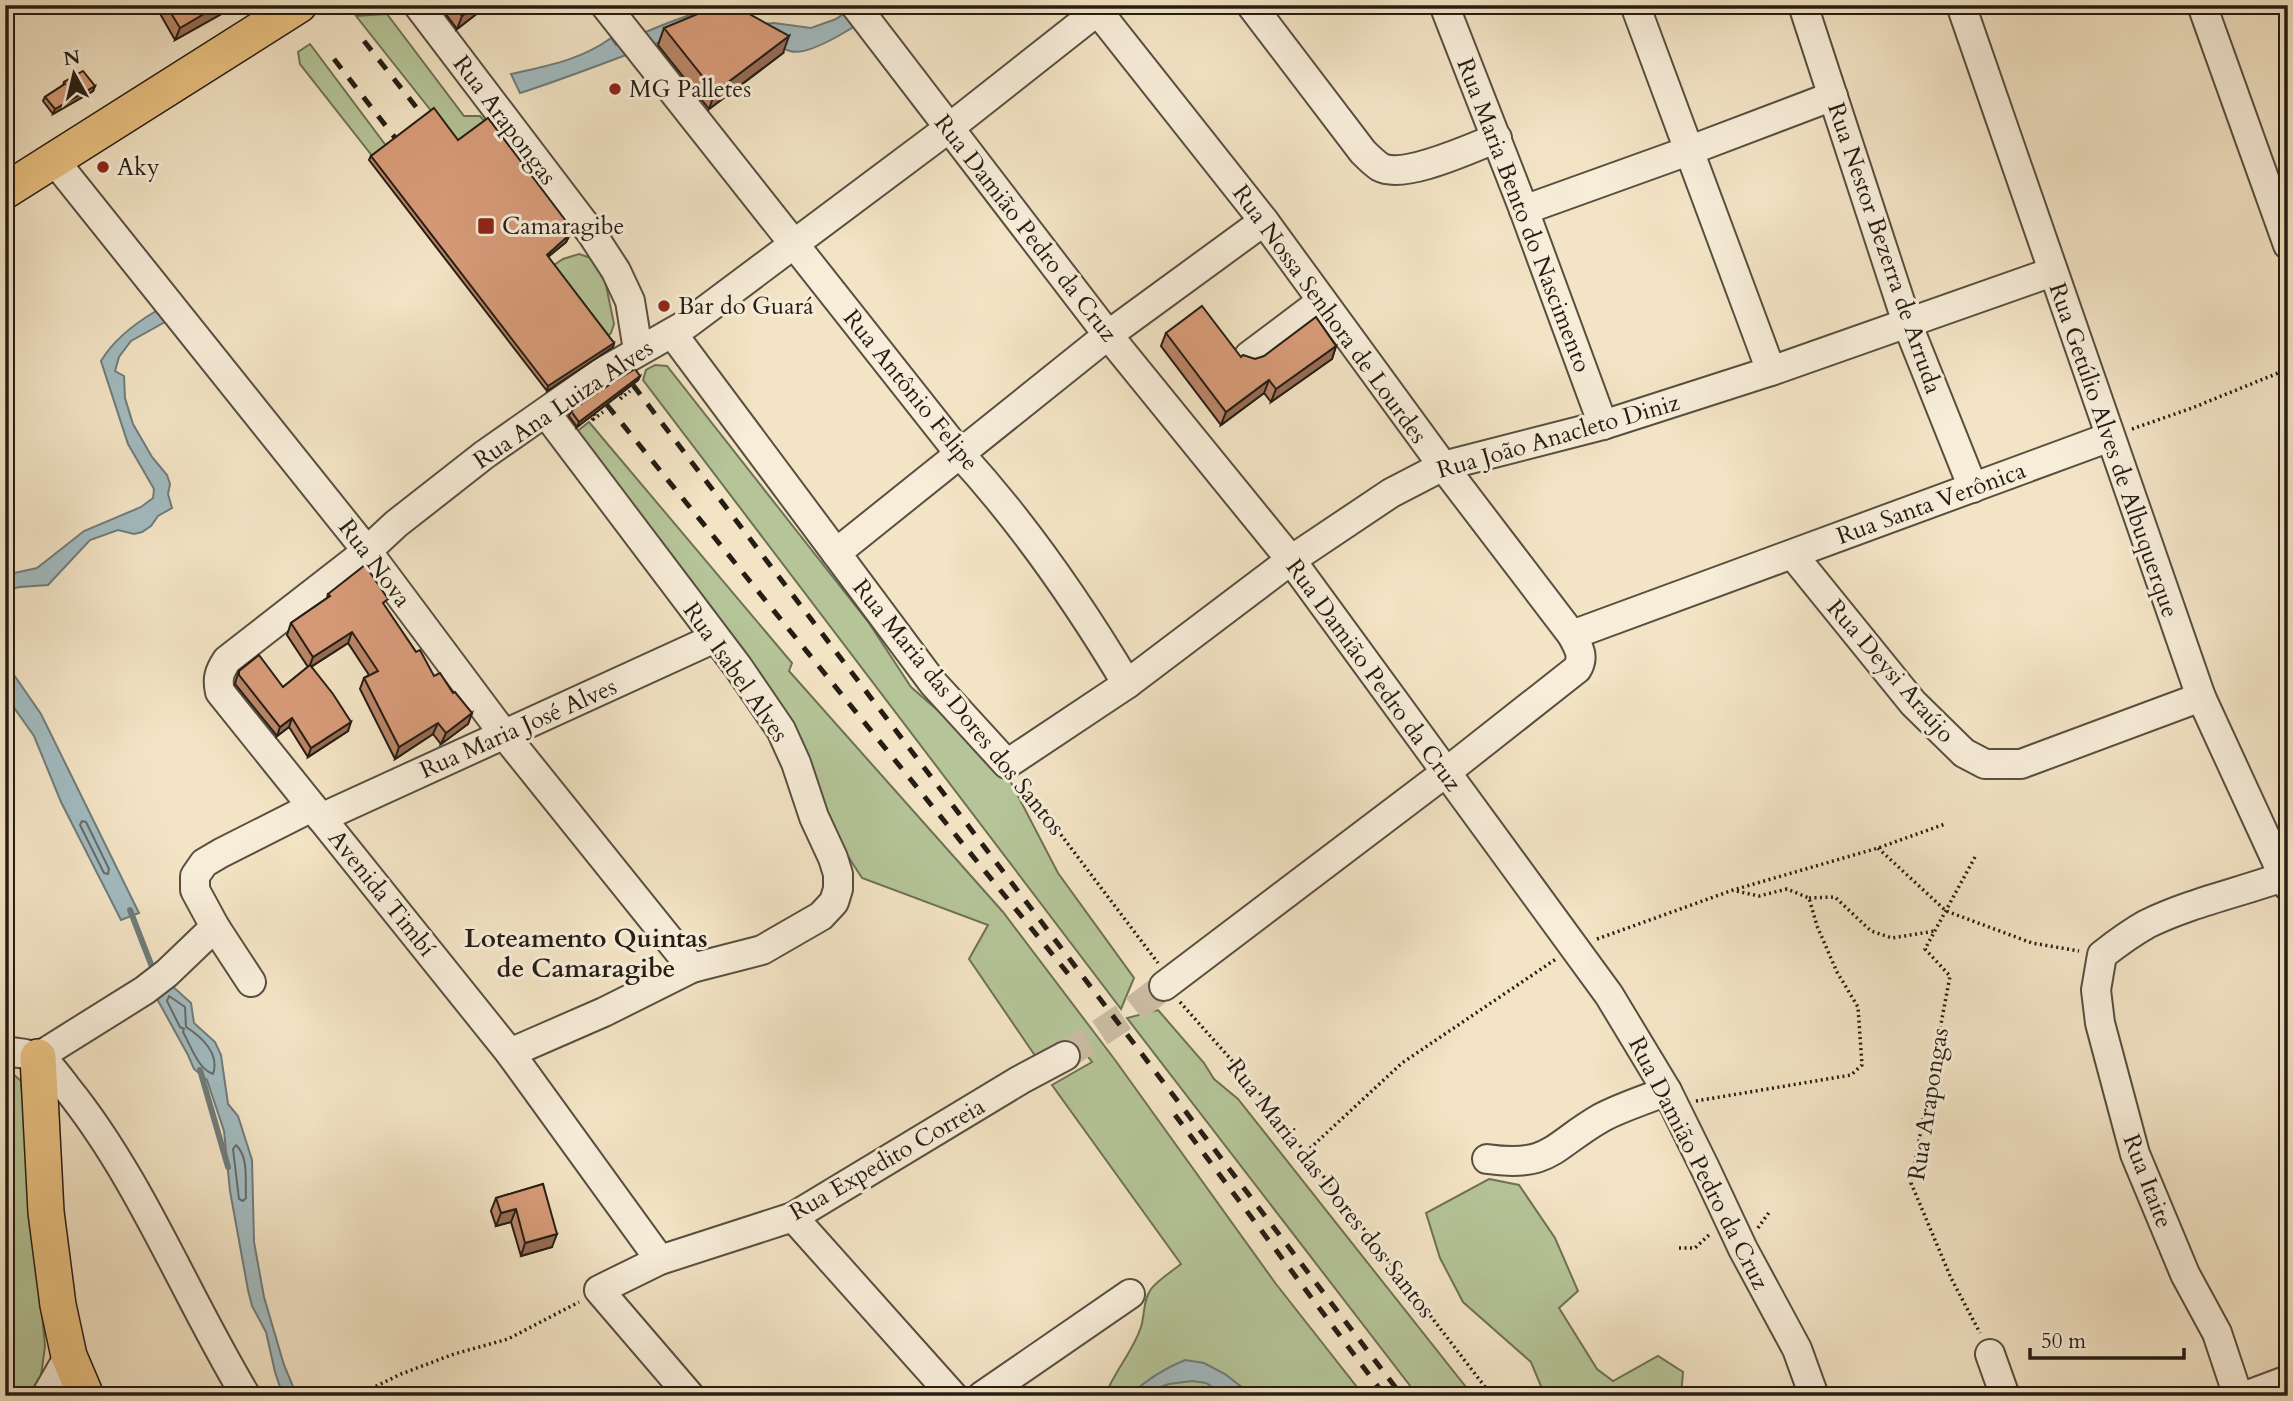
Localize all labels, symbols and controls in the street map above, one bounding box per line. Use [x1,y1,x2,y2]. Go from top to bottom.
north arrow [38,38,108,108]
text: N [62,44,82,72]
street label: Rua Arapongas [445,49,564,192]
street label: Rua Maria Bento do Nascimento [1448,53,1599,377]
place label: MG Palletes [629,73,751,106]
marker: MG Palletes [607,81,623,97]
street label: Rua Nestor Bezerra de Arruda [1819,98,1950,399]
street label: Rua Damião Pedro da Cruz [926,108,1125,349]
place label: Aky [117,151,160,184]
marker: Aky [95,159,111,175]
street label: Rua Nossa Senhora de Lourdes [1224,178,1435,450]
place label: Camaragibe [502,210,625,243]
marker: Camaragibe [476,216,496,236]
street label: Rua Getúlio Alves de Albuquerque [2041,278,2186,622]
place label: Bar do Guará [678,290,814,323]
marker: Bar do Guará [656,298,672,314]
street label: Rua Antônio Felipe [835,303,986,478]
street label: Rua Ana Luiza Alves [467,332,660,477]
street label: Rua João Anacleto Diniz [1433,386,1684,487]
street label: Rua Santa Verônica [1832,454,2031,553]
street label: Rua Nova [331,512,419,615]
street label: Rua Damião Pedro da Cruz [1278,552,1469,798]
street label: Rua Maria das Dores dos Santos [845,572,1072,842]
street label: Rua Deysi Araújo [1819,593,1962,750]
street label: Rua Isabel Alves [675,596,796,749]
street label: Rua Maria José Alves [414,670,622,787]
street label: Avenida Timbí [320,823,443,964]
district label: Loteamento Quintas de Camaragibe [464,921,708,986]
street label: Rua Arapongas [1900,1025,1957,1183]
street label: Rua Damião Pedro da Cruz [1620,1031,1777,1296]
street label: Rua Maria das Dores dos Santos [1219,1052,1442,1325]
street label: Rua Expedito Correia [784,1090,991,1229]
street label: Rua Itaite [2115,1130,2180,1233]
scale bar [2030,1317,2184,1361]
text: 50 m [2041,1327,2086,1356]

